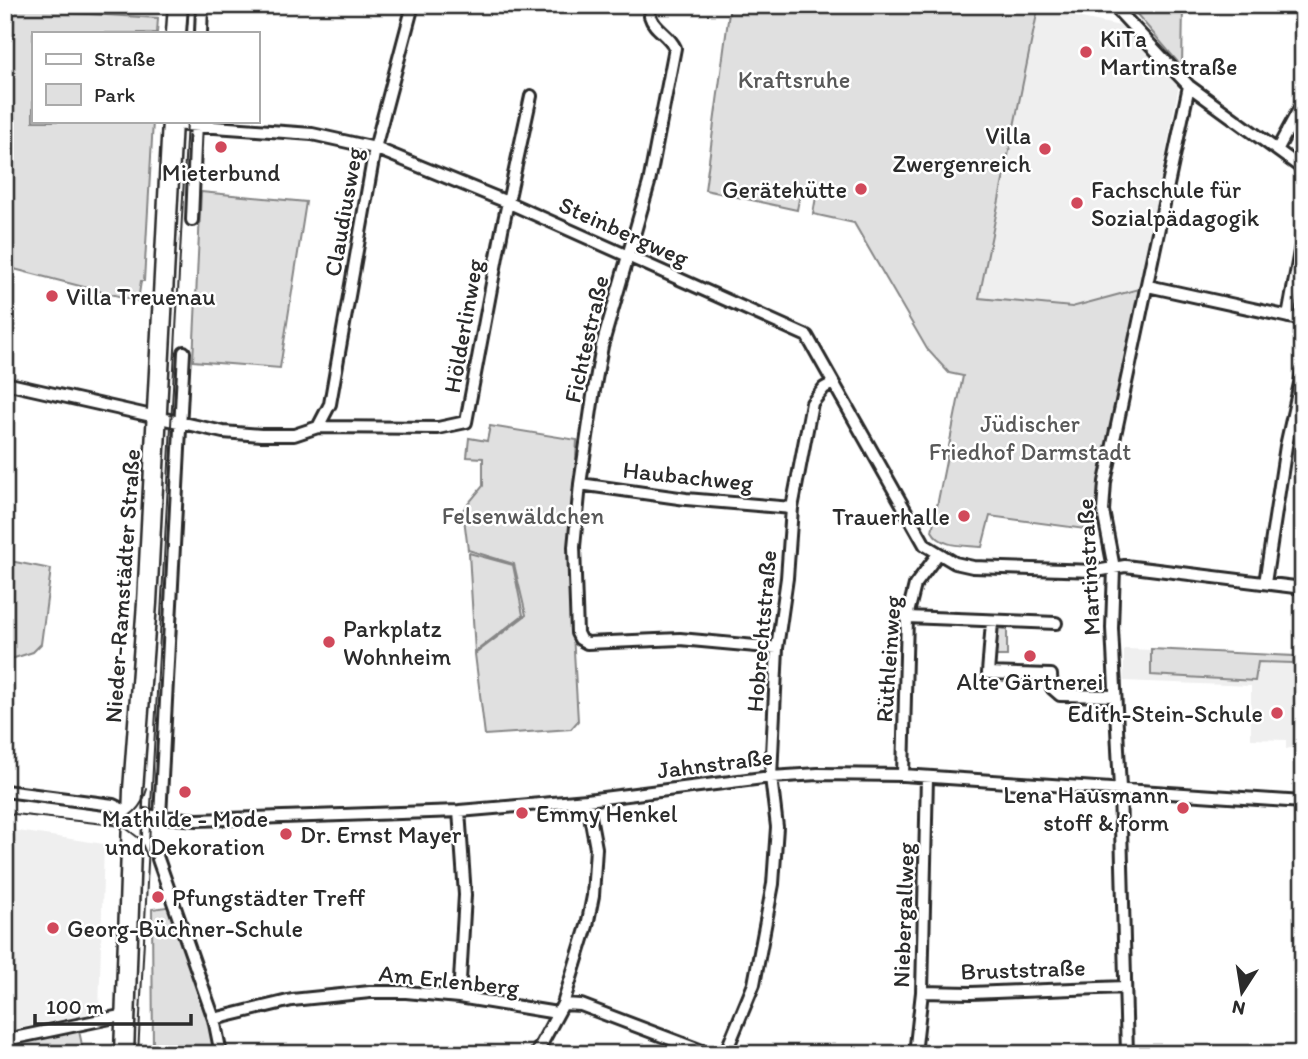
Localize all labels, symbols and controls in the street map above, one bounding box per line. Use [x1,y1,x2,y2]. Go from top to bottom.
place label: KiTa Martinstraße [1100,24,1237,81]
legend [32,32,259,122]
marker: KiTa Martinstraße [1078,44,1094,60]
text: Straße [94,46,155,71]
park label: Kraftsruhe [738,65,850,94]
text: Park [94,82,136,107]
place label: Villa Zwergenreich [892,121,1031,178]
marker: Mieterbund [213,139,229,155]
marker: Villa Zwergenreich [1037,141,1053,157]
street label: Claudiusweg [317,144,369,279]
place label: Mieterbund [162,158,280,187]
place label: Gerätehütte [722,175,847,204]
place label: Fachschule für Sozialpädagogik [1091,175,1260,232]
marker: Gerätehütte [853,181,869,197]
street label: Steinbergweg [555,190,694,273]
marker: Fachschule für Sozialpädagogik [1069,195,1085,211]
street label: Hölderlinweg [437,256,489,395]
street label: Fichtestraße [557,272,615,406]
place label: Villa Treuenau [66,282,216,311]
marker: Villa Treuenau [44,288,60,304]
park label: Jüdischer Friedhof Darmstadt [929,409,1131,466]
street label: Nieder-Ramstädter Straße [98,448,146,724]
street label: Haubachweg [621,455,755,497]
street label: Martinstraße [1070,498,1106,636]
park label: Felsenwäldchen [442,501,605,530]
place label: Trauerhalle [832,502,950,531]
marker: Trauerhalle [956,508,972,524]
street label: Hobrechtstraße [739,549,783,713]
street label: Rüthleinweg [869,594,907,723]
place label: Parkplatz Wohnheim [343,614,451,671]
marker: Parkplatz Wohnheim [321,634,337,650]
marker: Alte Gärtnerei [1022,648,1038,664]
place label: Alte Gärtnerei [957,667,1103,696]
place label: Edith-Stein-Schule [1067,699,1263,728]
marker: Edith-Stein-Schule [1269,705,1285,721]
street label: Jahnstraße [655,742,775,784]
place label: Lena Hausmann stoff & form [1003,780,1169,837]
marker: Mathilde - Mode und Dekoration [177,784,193,800]
place label: Emmy Henkel [536,799,678,828]
marker: Lena Hausmann stoff & form [1175,800,1191,816]
place label: Mathilde - Mode und Dekoration [102,804,268,861]
marker: Emmy Henkel [514,805,530,821]
place label: Dr. Ernst Mayer [300,820,462,849]
marker: Dr. Ernst Mayer [278,826,294,842]
street label: Niebergallweg [886,841,920,988]
place label: Pfungstädter Treff [172,883,366,912]
marker: Pfungstädter Treff [150,889,166,905]
place label: Georg-Büchner-Schule [67,914,303,943]
marker: Georg-Büchner-Schule [45,920,61,936]
street label: Bruststraße [960,952,1086,986]
street label: Am Erlenberg [377,958,521,1002]
north arrow [1206,958,1276,1028]
scale bar [35,982,191,1026]
text: 100 m [46,994,104,1019]
text: N [1230,996,1247,1021]

